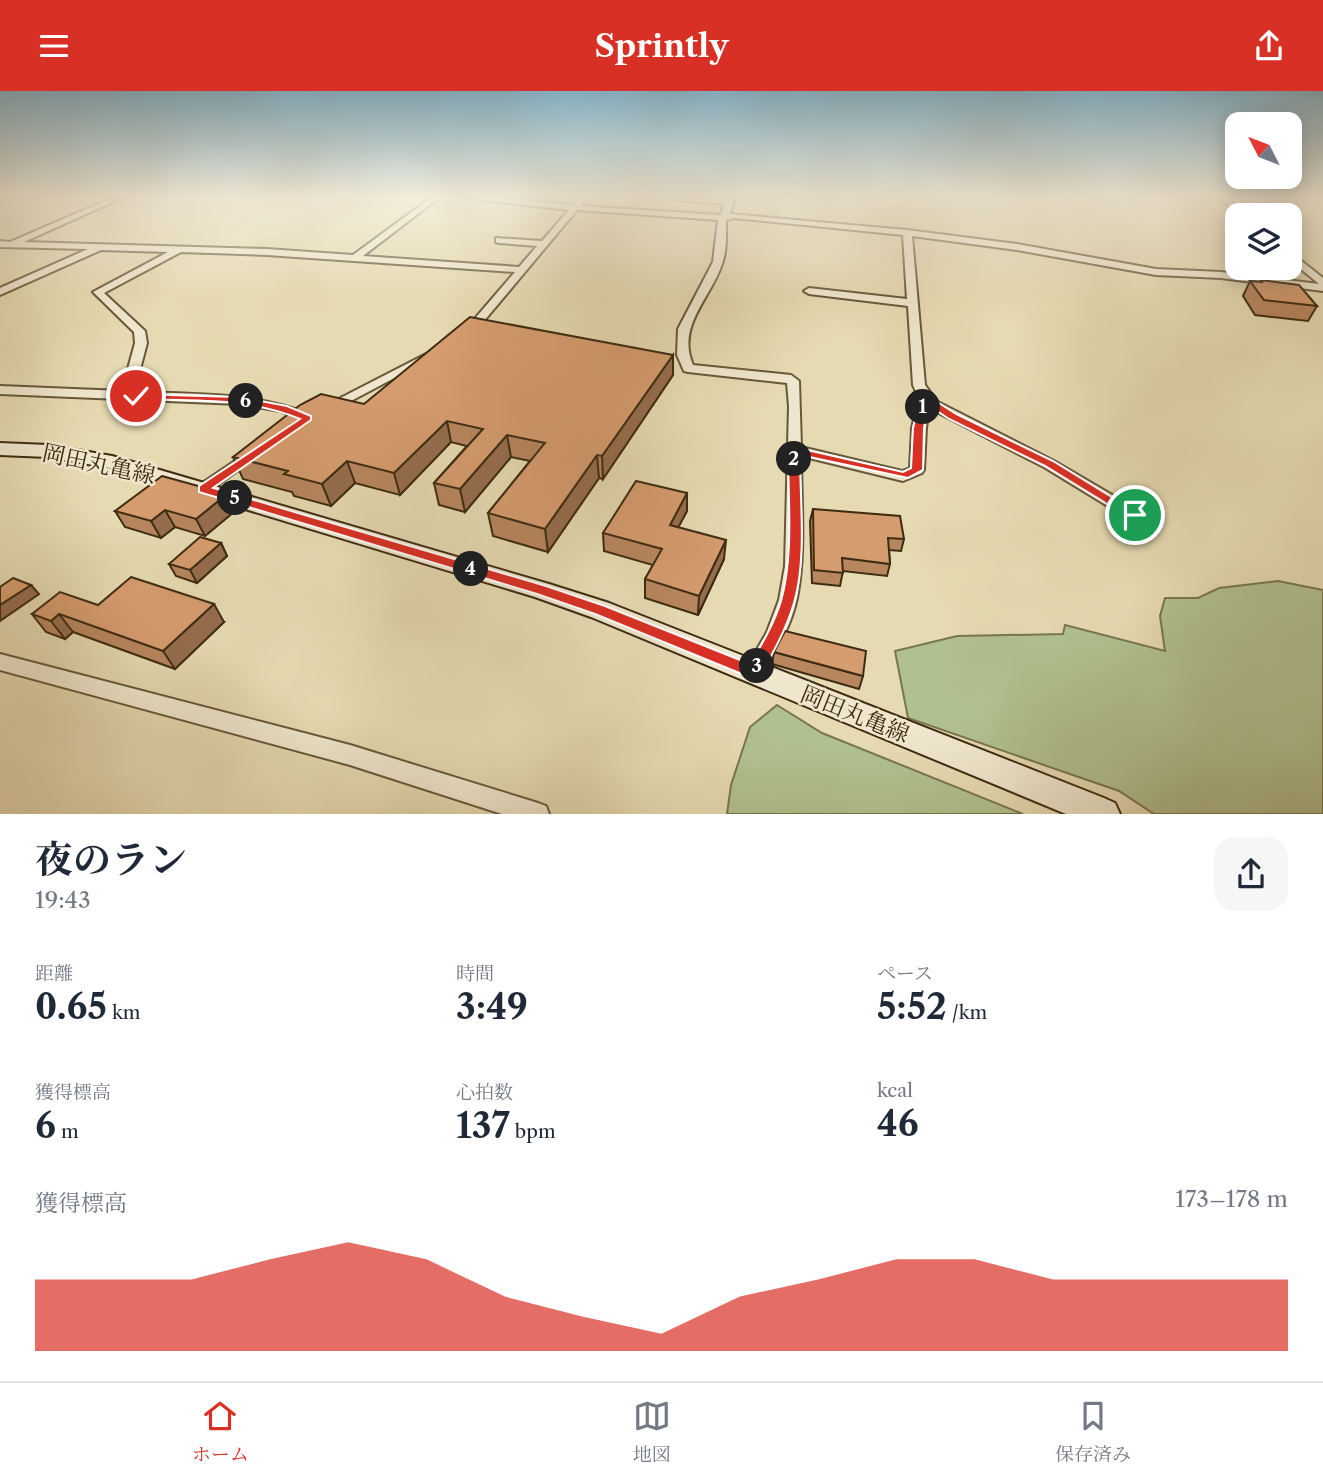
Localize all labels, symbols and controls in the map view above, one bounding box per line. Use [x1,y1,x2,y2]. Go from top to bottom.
text: Sprintly [594,26,729,65]
icon: menu [35,27,73,65]
icon: share [1250,27,1288,65]
north arrow [1225,112,1302,189]
map controls [1225,112,1302,280]
button: layers [1225,203,1302,280]
pin [106,366,166,426]
icon: check [117,377,155,415]
pin: 6 [229,383,264,419]
text: 6 [240,389,251,412]
pin: 1 [906,389,940,425]
text: 1 [918,395,927,418]
street label: 岡田丸亀線 [40,438,158,490]
pin: 2 [776,441,812,477]
text: 2 [788,447,799,470]
pin: 5 [218,481,252,515]
pin [1105,485,1165,545]
text: 5 [229,486,240,509]
icon: arrive [1116,496,1154,534]
pin: 4 [454,552,489,587]
text: 4 [465,557,476,580]
pin: 3 [740,649,774,683]
text: 3 [751,654,762,677]
street label: 岡田丸亀線 [796,679,914,749]
text: 夜のラン [35,836,187,883]
button: share [1214,837,1288,911]
text: 19:43 [35,886,91,914]
text: 距離 [35,962,73,985]
text: 時間 [456,962,494,985]
text: ペース [877,962,933,985]
text: 0.65 [35,985,107,1028]
text: 3:49 [456,985,528,1028]
text: 5:52 [877,985,947,1028]
text: km [107,1001,141,1024]
text: /km [947,1001,987,1024]
text: kcal [877,1079,913,1102]
text: 獲得標高 [35,1081,111,1104]
text: 心拍数 [456,1081,513,1104]
text: 46 [877,1102,919,1145]
text: 6 [35,1104,56,1147]
text: 137 [456,1104,510,1147]
text: m [56,1120,79,1143]
text: bpm [510,1120,556,1143]
text: 173–178 m [1175,1185,1288,1213]
text: 獲得標高 [35,1189,127,1217]
tab: ホーム [192,1397,249,1466]
tab: 地図 [633,1397,671,1466]
tab: 保存済み [1055,1397,1131,1466]

